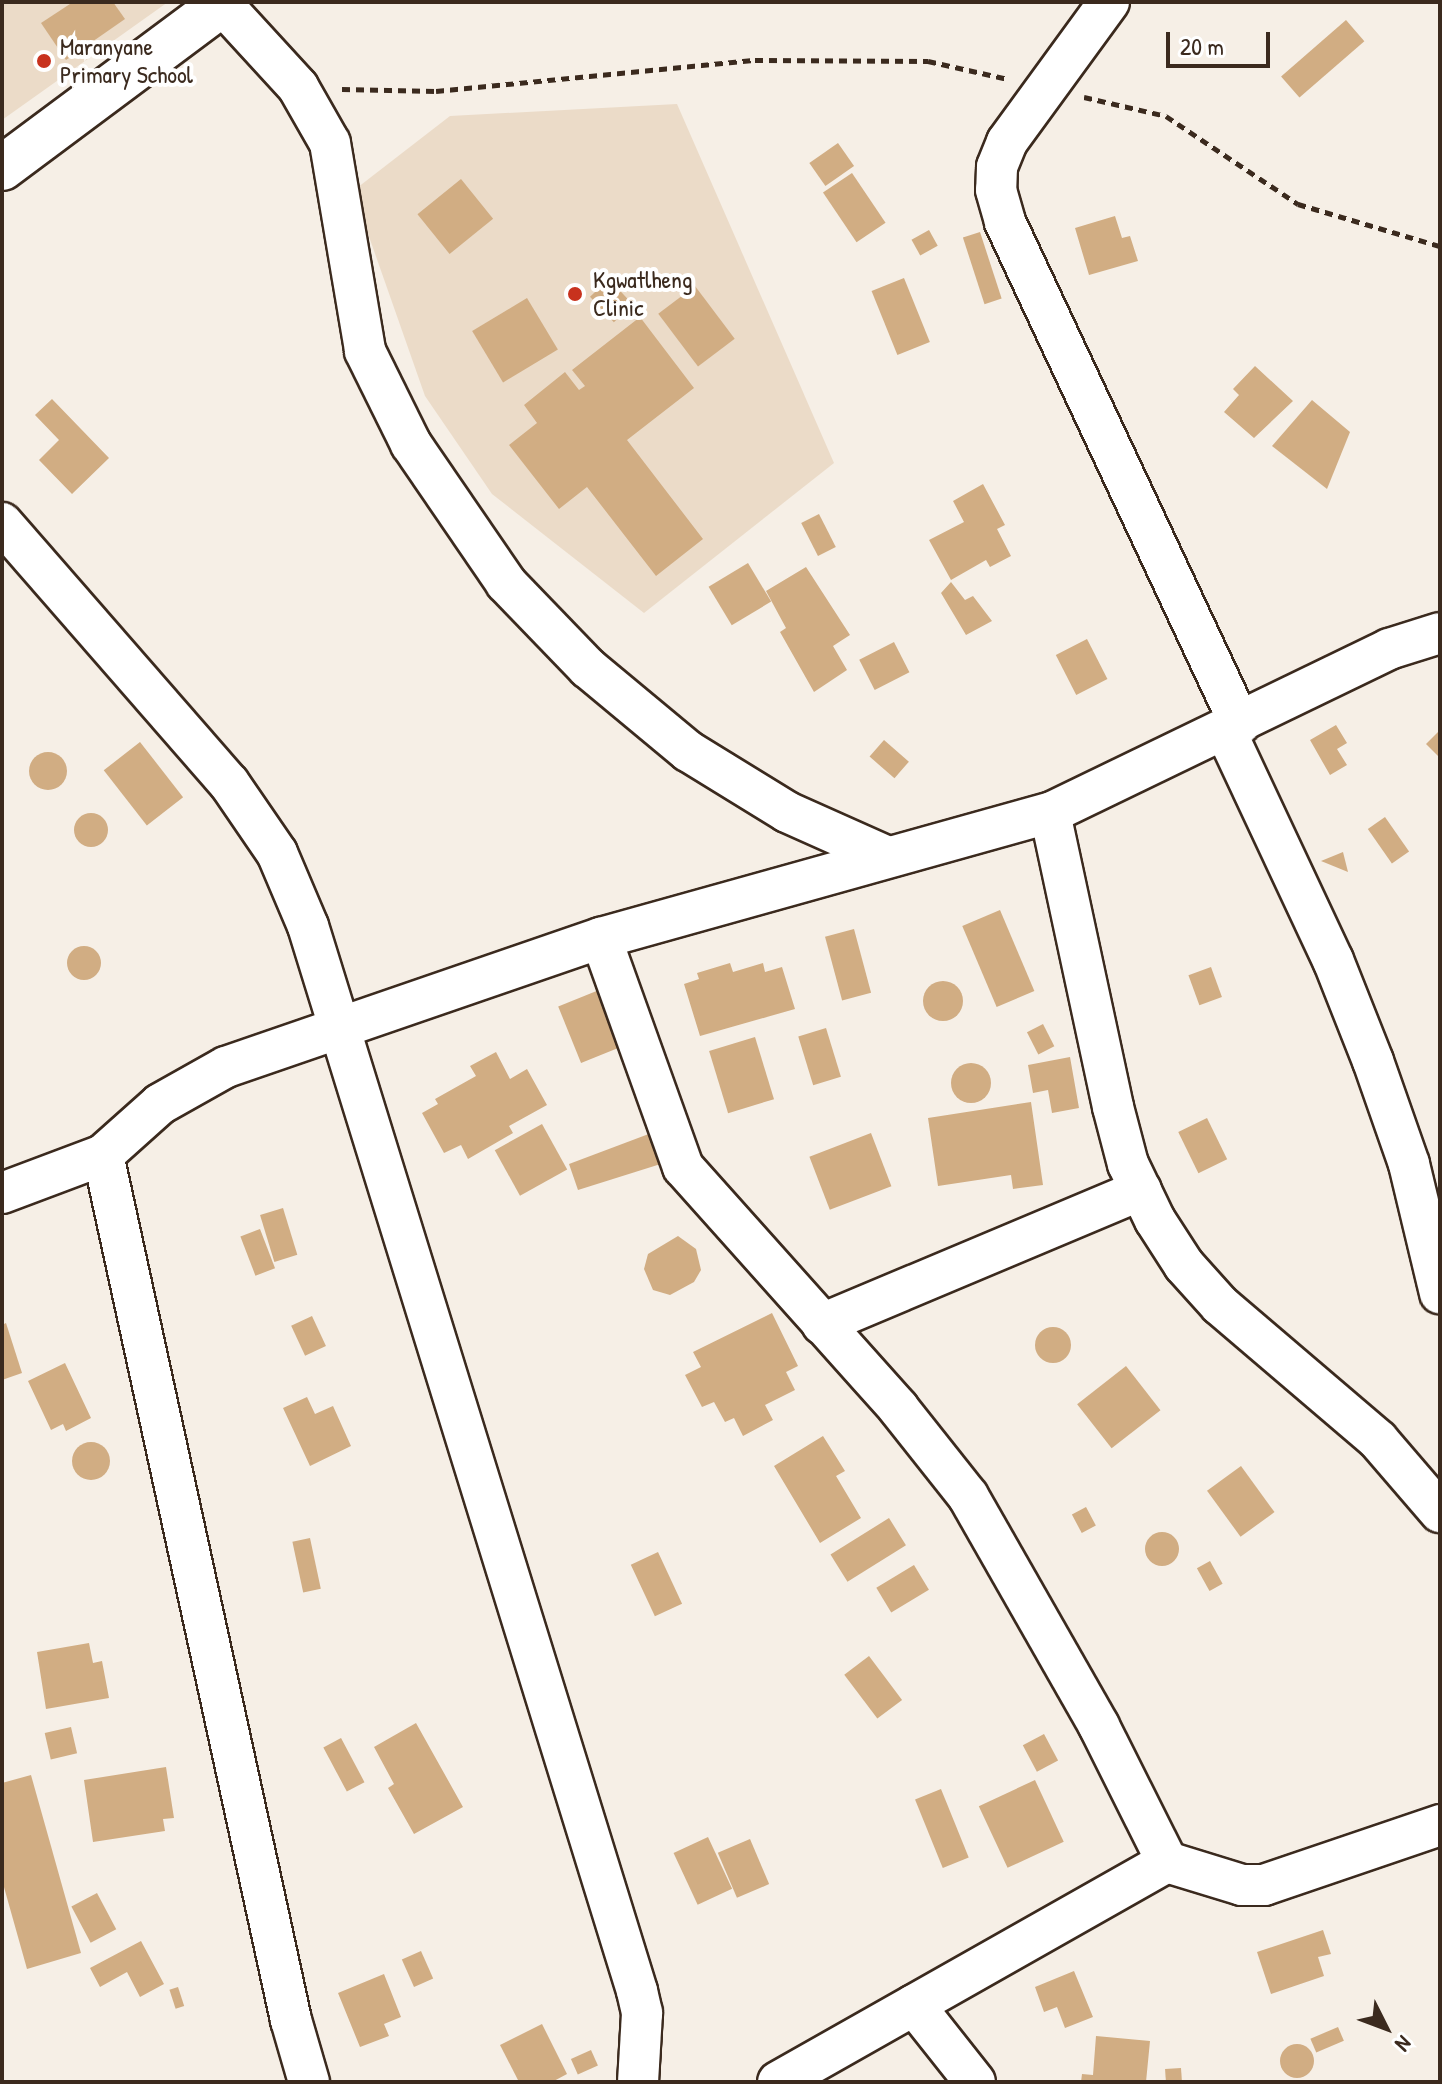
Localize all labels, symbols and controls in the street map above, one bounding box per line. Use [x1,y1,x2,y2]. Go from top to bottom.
scale bar [1170,16,1274,66]
text: 20 m [1180,30,1224,62]
place label: Maranyane Primary School [60,33,193,89]
marker: Maranyane Primary School [35,52,53,70]
place label: Kgwatlheng Clinic [593,266,693,322]
marker: Kgwatlheng Clinic [564,283,586,305]
north arrow [1346,1988,1426,2068]
text: N [1389,2030,1419,2058]

